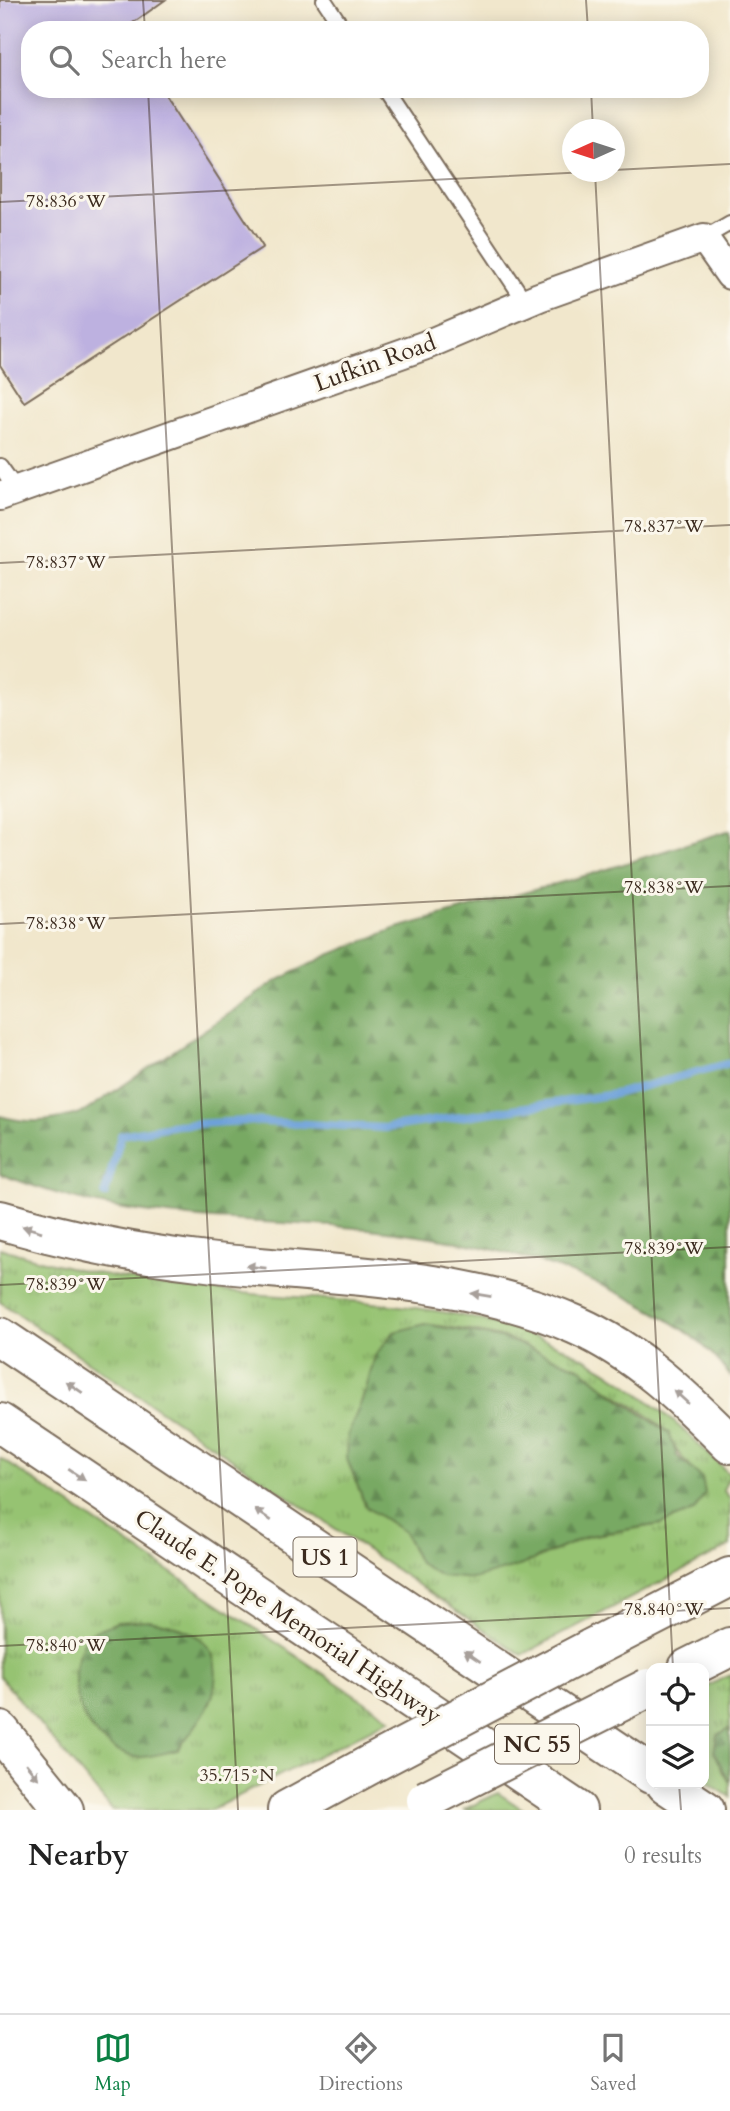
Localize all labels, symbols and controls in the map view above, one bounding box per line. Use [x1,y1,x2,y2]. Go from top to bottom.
search box [21,21,709,98]
icon: search [45,41,83,79]
text: Search here [101,42,227,77]
north arrow [562,119,625,182]
text: 78.836°W [26,189,106,214]
street label: Lufkin Road [309,326,441,400]
text: 78.837°W [624,514,704,539]
text: 78.837°W [26,550,106,575]
text: 78.838°W [624,875,704,900]
text: 78.838°W [26,911,106,936]
one-way arrow [20,1223,42,1234]
text: 78.839°W [624,1236,704,1261]
one-way arrow [244,1261,266,1272]
text: 78.839°W [26,1272,106,1297]
one-way arrow [470,1289,492,1300]
one-way arrow [64,1381,84,1394]
one-way arrow [673,1389,690,1405]
one-way arrow [68,1468,86,1482]
street label: Claude E. Pope Memorial Highway [128,1502,448,1733]
one-way arrow [253,1509,272,1522]
road number: US 1 [294,1538,356,1576]
text: 78.840°W [624,1597,704,1622]
text: 78.840°W [26,1633,106,1658]
one-way arrow [462,1649,482,1662]
map controls [646,1663,709,1789]
button: locate [646,1663,709,1726]
road number: NC 55 [495,1724,579,1764]
button: layers [646,1726,709,1789]
one-way arrow [24,1762,39,1779]
text: 35.715°N [199,1763,275,1788]
text: Nearby [28,1835,129,1876]
text: 0 results [624,1840,702,1871]
tab: Map [94,2029,132,2097]
tab: Directions [319,2029,403,2097]
tab: Saved [590,2029,636,2097]

